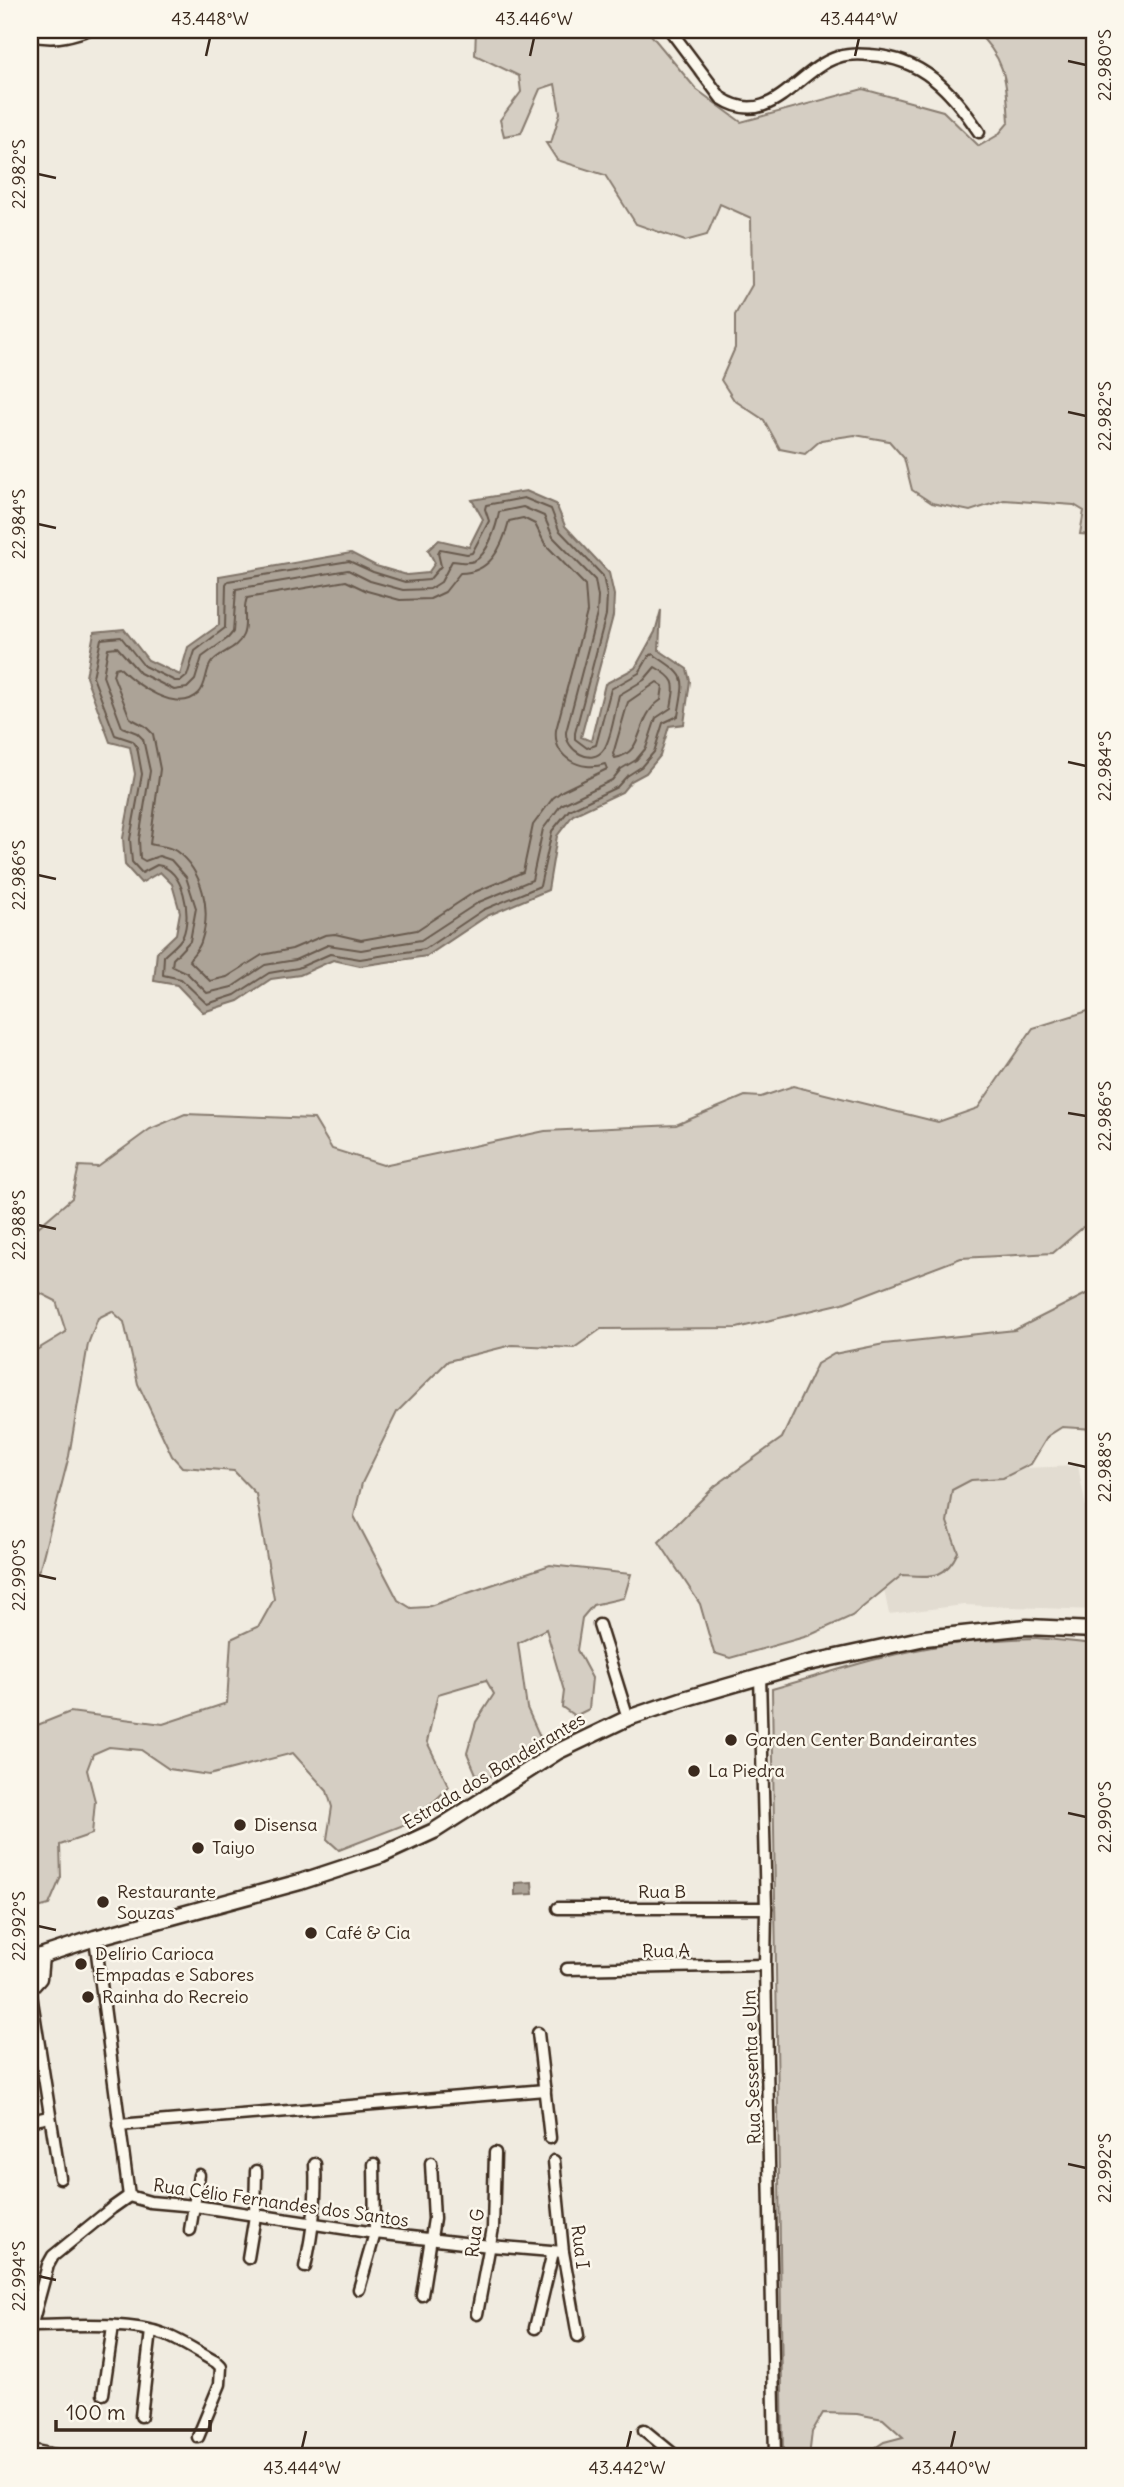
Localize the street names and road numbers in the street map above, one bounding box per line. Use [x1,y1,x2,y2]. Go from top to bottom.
street label: Estrada dos Bandeirantes [398,1707,589,1834]
street label: Rua B [638,1880,686,1903]
street label: Rua A [642,1939,690,1962]
street label: Rua Sessenta e Um [737,1989,766,2145]
street label: Rua Célio Fernandes dos Santos [152,2173,410,2232]
street label: Rua G [460,2207,489,2259]
street label: Rua I [566,2224,595,2270]

